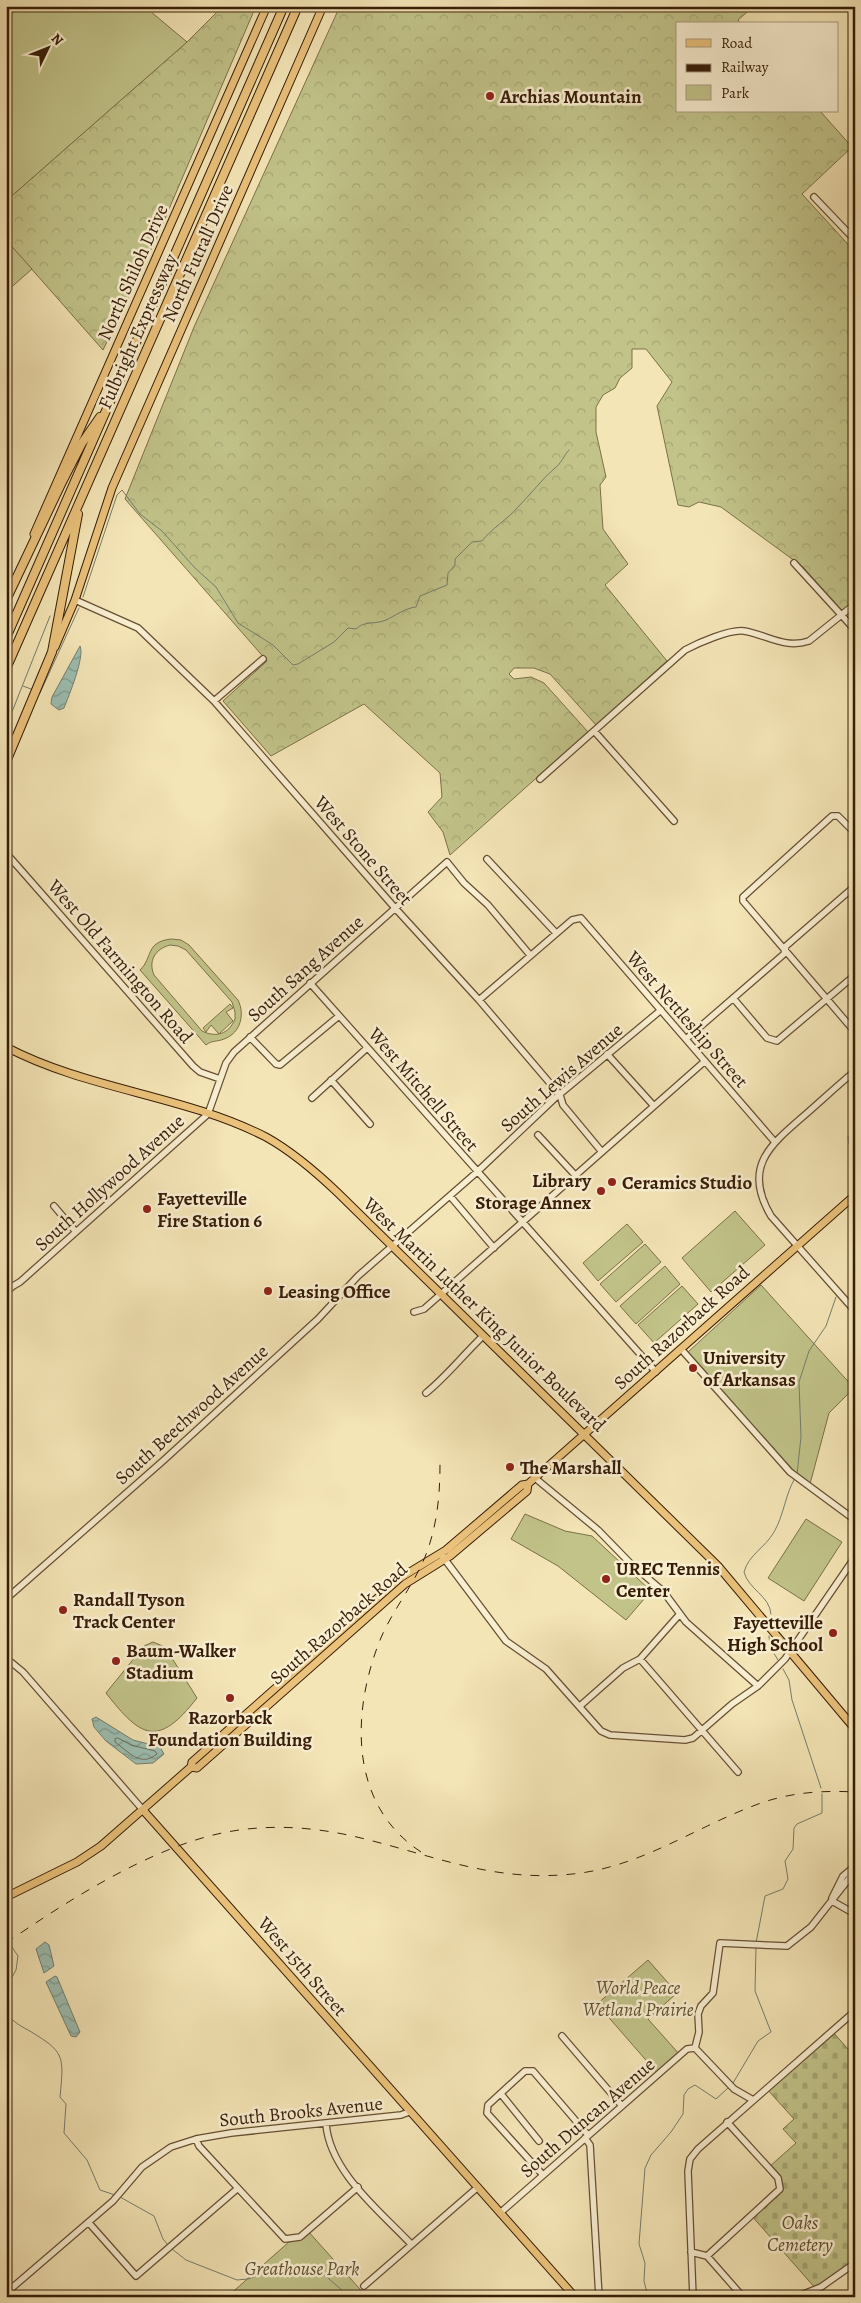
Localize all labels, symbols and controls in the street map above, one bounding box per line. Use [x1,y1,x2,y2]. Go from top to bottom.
north arrow [22,22,72,72]
legend [676,22,838,112]
text: N [47,29,68,50]
text: Road [721,33,753,53]
text: Railway [721,57,769,77]
text: Park [721,83,750,103]
place label: Archias Mountain [499,84,642,110]
marker: Archias Mountain [484,90,496,102]
street label: North Futrall Drive [156,180,240,326]
street label: North Shiloh Drive [91,200,175,344]
street label: Fulbright Expressway [92,249,184,413]
street label: West Stone Street [308,789,418,911]
street label: West Old Farmington Road [41,873,199,1050]
street label: South Sang Avenue [242,909,370,1028]
street label: West Nettleship Street [620,945,754,1094]
street label: South Lewis Avenue [495,1017,628,1138]
street label: West Mitchell Street [361,1021,484,1157]
street label: South Hollywood Avenue [29,1108,190,1257]
place label: Library Storage Annex [475,1168,592,1216]
place label: Ceramics Studio [622,1170,752,1196]
marker: Ceramics Studio [606,1176,618,1188]
marker: Library Storage Annex [595,1185,607,1197]
place label: Fayetteville Fire Station 6 [157,1186,262,1234]
street label: West Martin Luther King Junior Boulevard [357,1191,612,1438]
marker: Fayetteville Fire Station 6 [141,1203,153,1215]
street label: South Razorback Road [608,1259,756,1396]
place label: Leasing Office [278,1279,391,1305]
marker: Leasing Office [262,1285,274,1297]
street label: South Beechwood Avenue [109,1339,274,1491]
place label: University of Arkansas [703,1345,796,1393]
marker: University of Arkansas [687,1362,699,1374]
place label: The Marshall [520,1455,622,1481]
marker: The Marshall [504,1461,516,1473]
street label: South Razorback Road [264,1556,414,1691]
place label: UREC Tennis Center [616,1556,720,1604]
marker: UREC Tennis Center [600,1573,612,1585]
place label: Randall Tyson Track Center [73,1587,185,1635]
marker: Randall Tyson Track Center [57,1604,69,1616]
place label: Fayetteville High School [727,1610,823,1658]
marker: Fayetteville High School [827,1627,839,1639]
place label: Baum-Walker Stadium [126,1638,236,1686]
marker: Baum-Walker Stadium [110,1655,122,1667]
marker: Razorback Foundation Building [224,1692,236,1704]
place label: Razorback Foundation Building [148,1705,312,1753]
street label: West 15th Street [251,1911,353,2022]
park label: World Peace Wetland Prairie [582,1975,694,2023]
street label: South Duncan Avenue [515,2052,661,2184]
street label: South Brooks Avenue [218,2090,384,2134]
park label: Oaks Cemetery [767,2210,834,2258]
park label: Greathouse Park [245,2256,359,2282]

